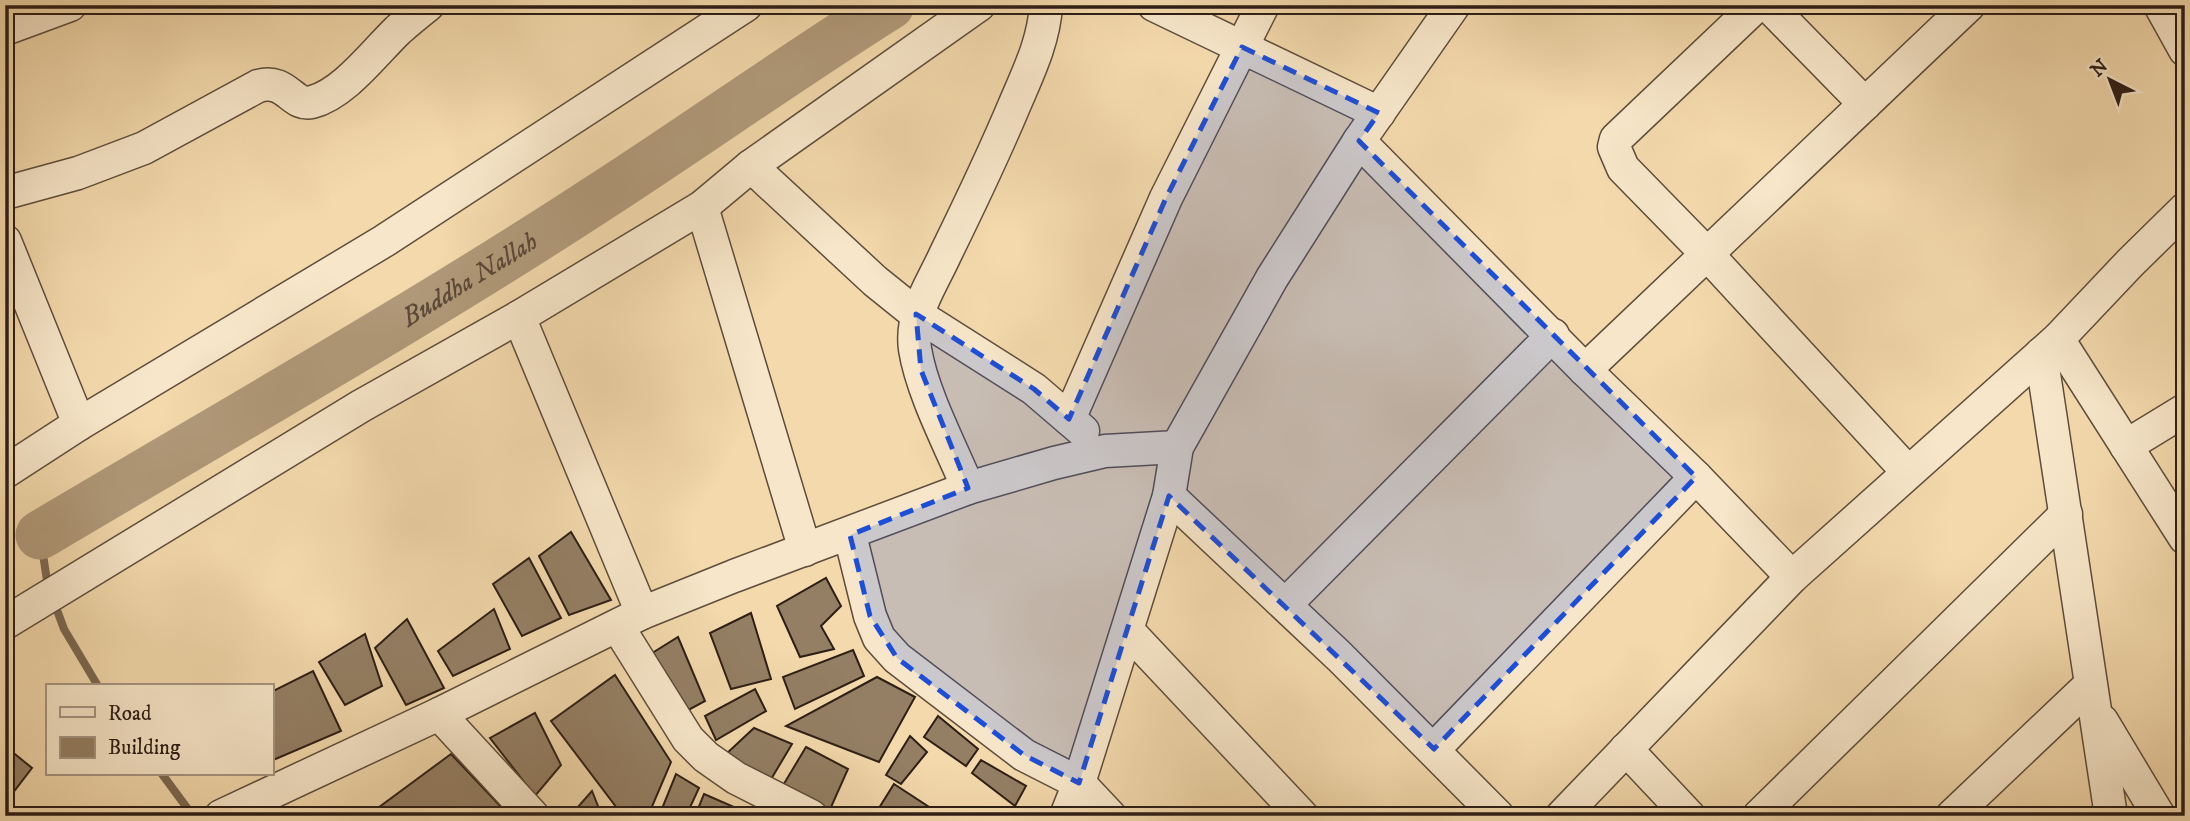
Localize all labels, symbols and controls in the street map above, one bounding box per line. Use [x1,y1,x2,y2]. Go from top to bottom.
north arrow [2074,46,2144,116]
text: N [2086,54,2113,82]
water label: Buddha Nallah [395,225,544,334]
legend [46,684,273,776]
text: Road [108,701,152,727]
text: Building [108,735,181,761]

